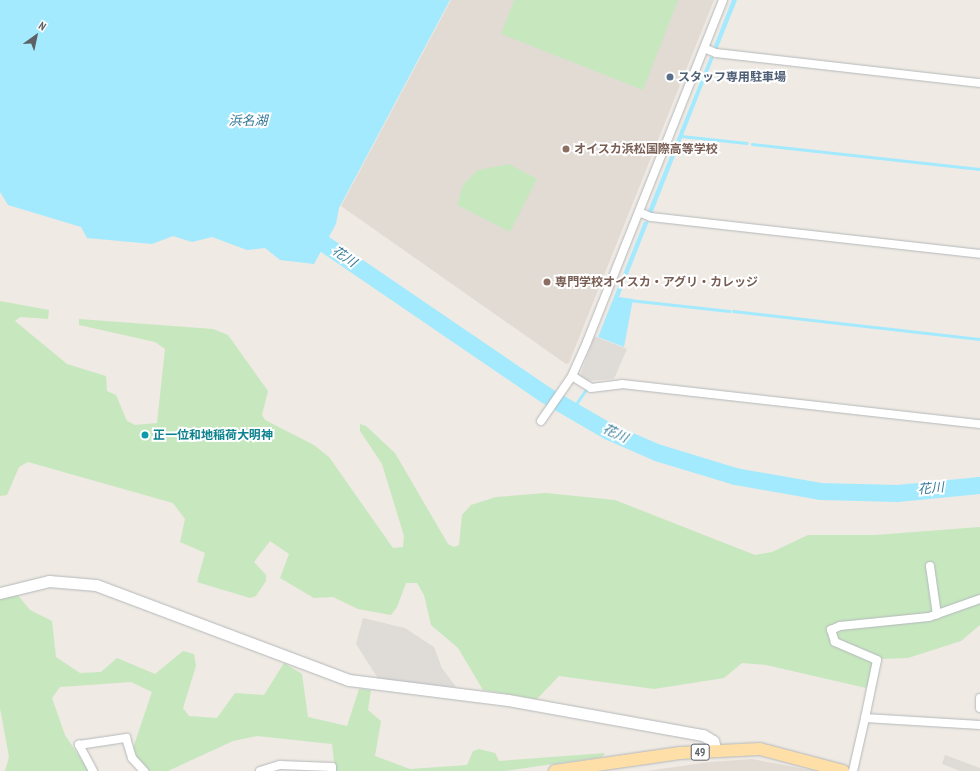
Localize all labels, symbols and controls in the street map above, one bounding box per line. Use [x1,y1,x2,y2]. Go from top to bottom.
north arrow [16,16,56,56]
text: N [36,18,49,33]
place label: スタッフ専用駐車場 [678,70,786,84]
marker: スタッフ専用駐車場 [665,72,675,82]
water label: 浜名湖 [229,113,267,129]
place label: オイスカ浜松国際高等学校 [574,142,718,156]
marker: オイスカ浜松国際高等学校 [561,144,571,154]
water label: 花川 [329,243,359,271]
place label: 専門学校オイスカ・アグリ・カレッジ [555,275,759,289]
marker: 専門学校オイスカ・アグリ・カレッジ [542,277,552,287]
water label: 花川 [600,421,630,447]
place label: 正一位和地稲荷大明神 [153,428,273,442]
marker: 正一位和地稲荷大明神 [140,430,150,440]
water label: 花川 [917,480,945,498]
road number: 49 [690,743,710,761]

